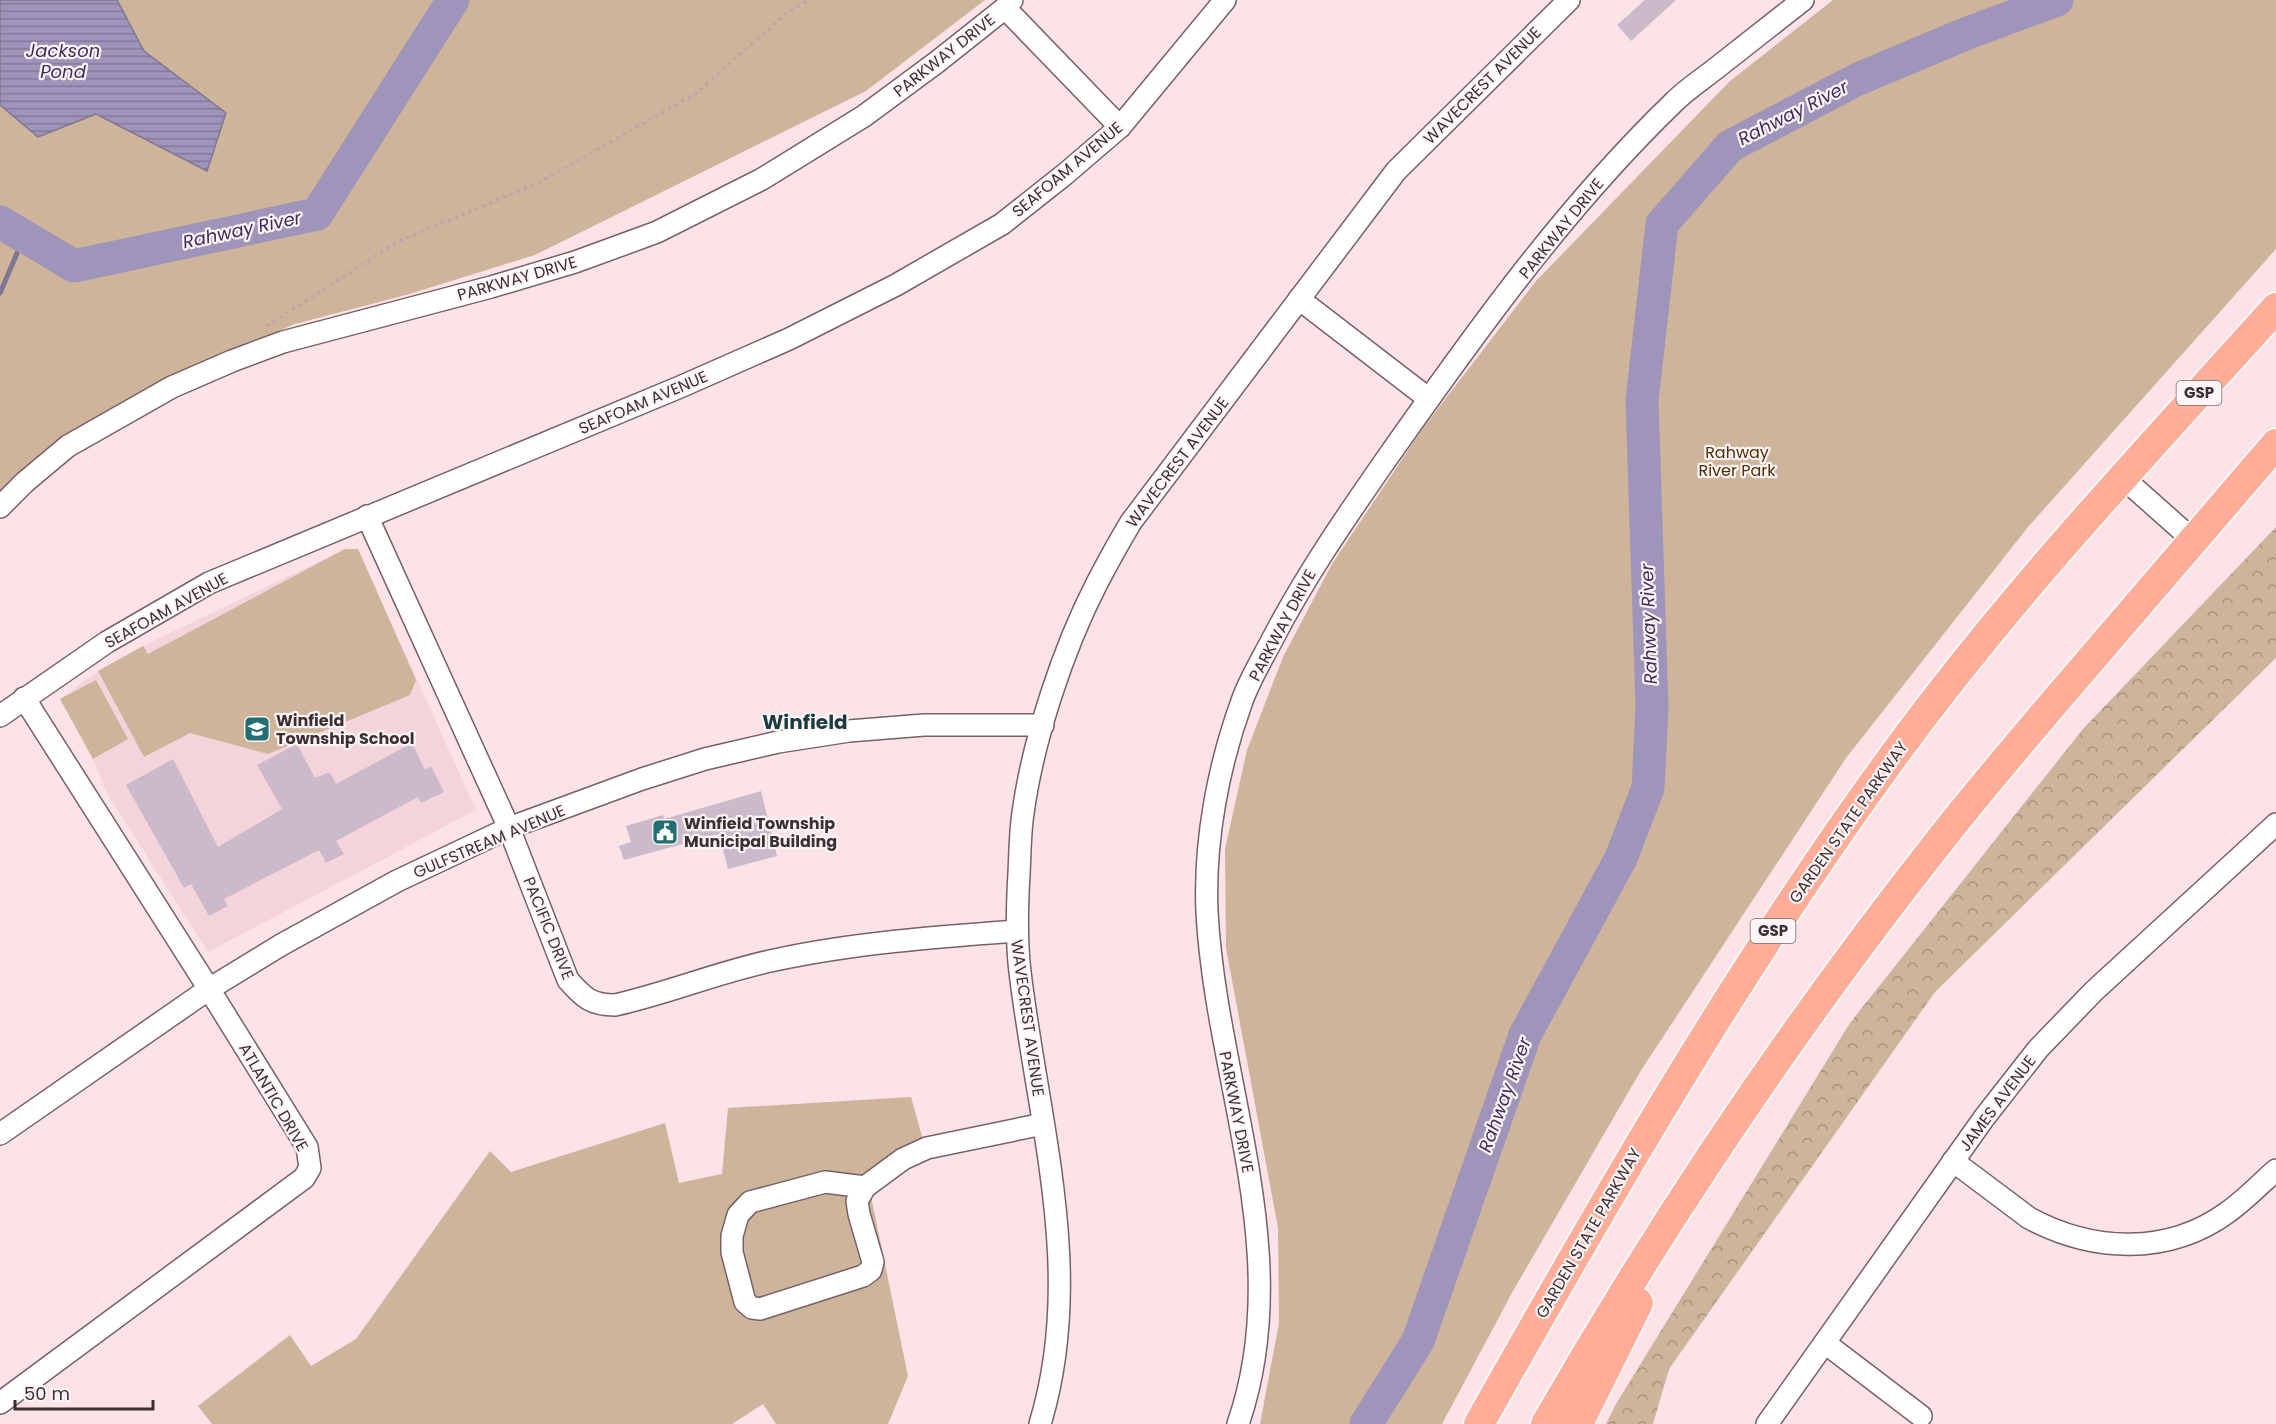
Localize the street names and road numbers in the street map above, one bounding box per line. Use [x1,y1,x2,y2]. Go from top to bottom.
street label: PARKWAY DRIVE [889,8,1000,102]
street label: WAVECREST AVENUE [1418,21,1546,149]
street label: SEAFOAM AVENUE [1007,116,1128,223]
street label: PARKWAY DRIVE [1514,173,1609,283]
street label: PARKWAY DRIVE [455,250,580,307]
street label: SEAFOAM AVENUE [575,365,711,440]
road number: GSP [2176,381,2222,405]
street label: WAVECREST AVENUE [1121,392,1234,532]
street label: PARKWAY DRIVE [1243,565,1322,685]
street label: SEAFOAM AVENUE [100,567,232,654]
street label: GARDEN STATE PARKWAY [1784,736,1914,908]
street label: GULFSTREAM AVENUE [410,799,569,884]
street label: PACIFIC DRIVE [517,873,580,983]
road number: GSP [1750,919,1796,943]
street label: WAVECREST AVENUE [1005,938,1050,1098]
street label: ATLANTIC DRIVE [233,1039,314,1156]
street label: PARKWAY DRIVE [1213,1049,1260,1175]
street label: JAMES AVENUE [1954,1050,2041,1156]
street label: GARDEN STATE PARKWAY [1530,1143,1647,1323]

